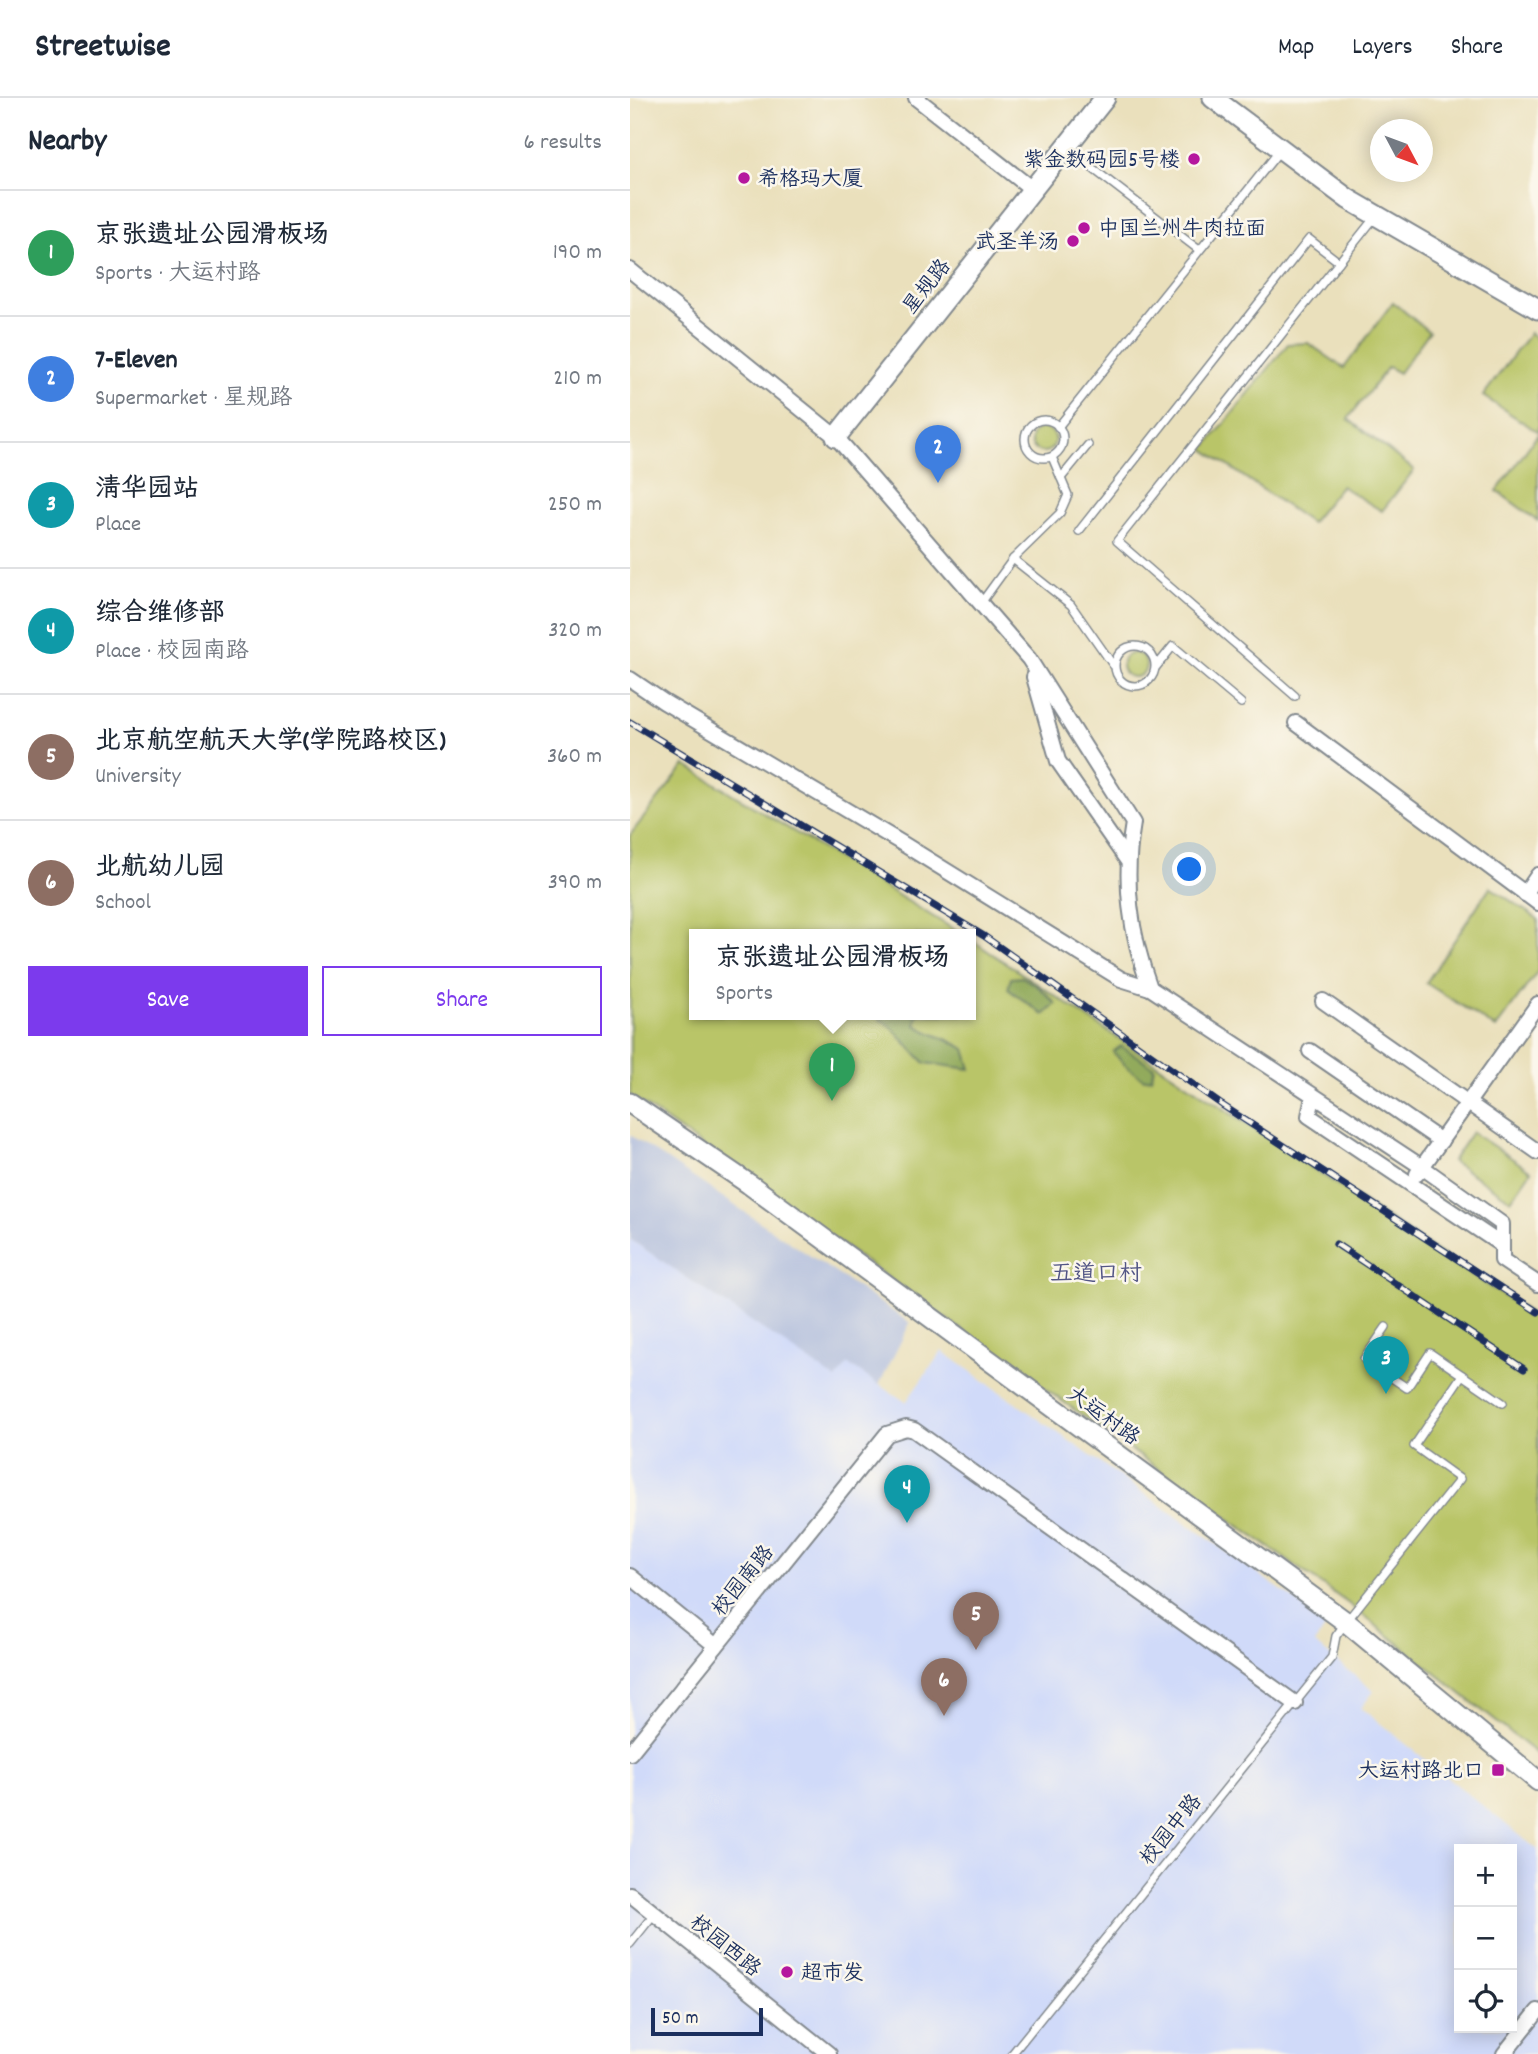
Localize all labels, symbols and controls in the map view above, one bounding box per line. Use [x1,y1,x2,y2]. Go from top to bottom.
text: Streetwise [35,25,171,72]
text: Map [1278,31,1314,65]
text: Layers [1352,31,1413,65]
text: Share [1451,31,1503,65]
north arrow [1370,119,1433,182]
text: Nearby [28,122,106,165]
text: 6 results [524,127,602,160]
place label: 紫金数码园5号楼 [1023,147,1180,177]
marker: 紫金数码园5号楼 [1186,151,1202,167]
place label: 希格玛大厦 [758,166,863,196]
marker: 希格玛大厦 [736,170,752,186]
place label: 中国兰州牛肉拉面 [1098,216,1266,246]
text: 京张遗址公园滑板场 [95,218,329,255]
marker: 中国兰州牛肉拉面 [1076,220,1092,236]
place label: 武圣羊汤 [975,229,1059,259]
marker: 武圣羊汤 [1065,233,1081,249]
text: 1 [48,237,54,270]
text: 190 m [553,237,602,270]
street label: 星规路 [897,254,960,322]
text: Sports · 大运村路 [95,258,261,291]
text: 7-Eleven [95,343,178,380]
text: 2 [46,363,56,396]
text: 210 m [553,363,602,396]
text: Supermarket · 星规路 [95,383,292,416]
pin: 2 [915,425,961,483]
text: 清华园站 [95,472,199,509]
text: 3 [46,489,56,522]
text: 250 m [548,489,602,522]
text: Place [95,509,141,542]
text: 综合维修部 [95,596,225,633]
text: 4 [46,615,56,648]
text: 320 m [548,615,602,648]
text: Place · 校园南路 [95,636,249,669]
text: 北京航空航天大学(学院路校区) [95,724,446,761]
text: 5 [46,741,56,774]
text: 360 m [547,741,602,774]
text: University [95,761,181,794]
text: 北航幼儿园 [95,850,225,887]
your location [1172,852,1206,886]
text: 6 [45,867,57,900]
text: 390 m [548,867,602,900]
text: School [95,887,151,920]
popup [689,929,976,1020]
text: 京张遗址公园滑板场 [715,941,950,978]
button: Save [28,966,308,1036]
button: Share [322,966,602,1036]
text: Sports [715,978,773,1011]
pin: 1 [809,1043,855,1101]
district label: 五道口村 [1050,1259,1142,1292]
pin: 3 [1363,1336,1409,1394]
street label: 大运村路 [1059,1381,1145,1454]
pin: 4 [884,1465,930,1523]
street label: 校园南路 [706,1540,782,1624]
pin: 5 [953,1592,999,1650]
pin: 6 [921,1658,967,1716]
place label: 大运村路北口 [1358,1758,1484,1788]
marker: 大运村路北口 [1490,1762,1506,1778]
street label: 校园中路 [1134,1789,1210,1873]
map controls [1454,1844,1517,2033]
button: + [1454,1844,1517,1907]
button: − [1454,1907,1517,1970]
street label: 校园西路 [682,1909,766,1985]
place label: 超市发 [801,1960,864,1990]
marker: 超市发 [779,1964,795,1980]
button: locate [1454,1970,1517,2033]
scale bar [651,2005,763,2037]
text: 50 m [662,2006,699,2033]

